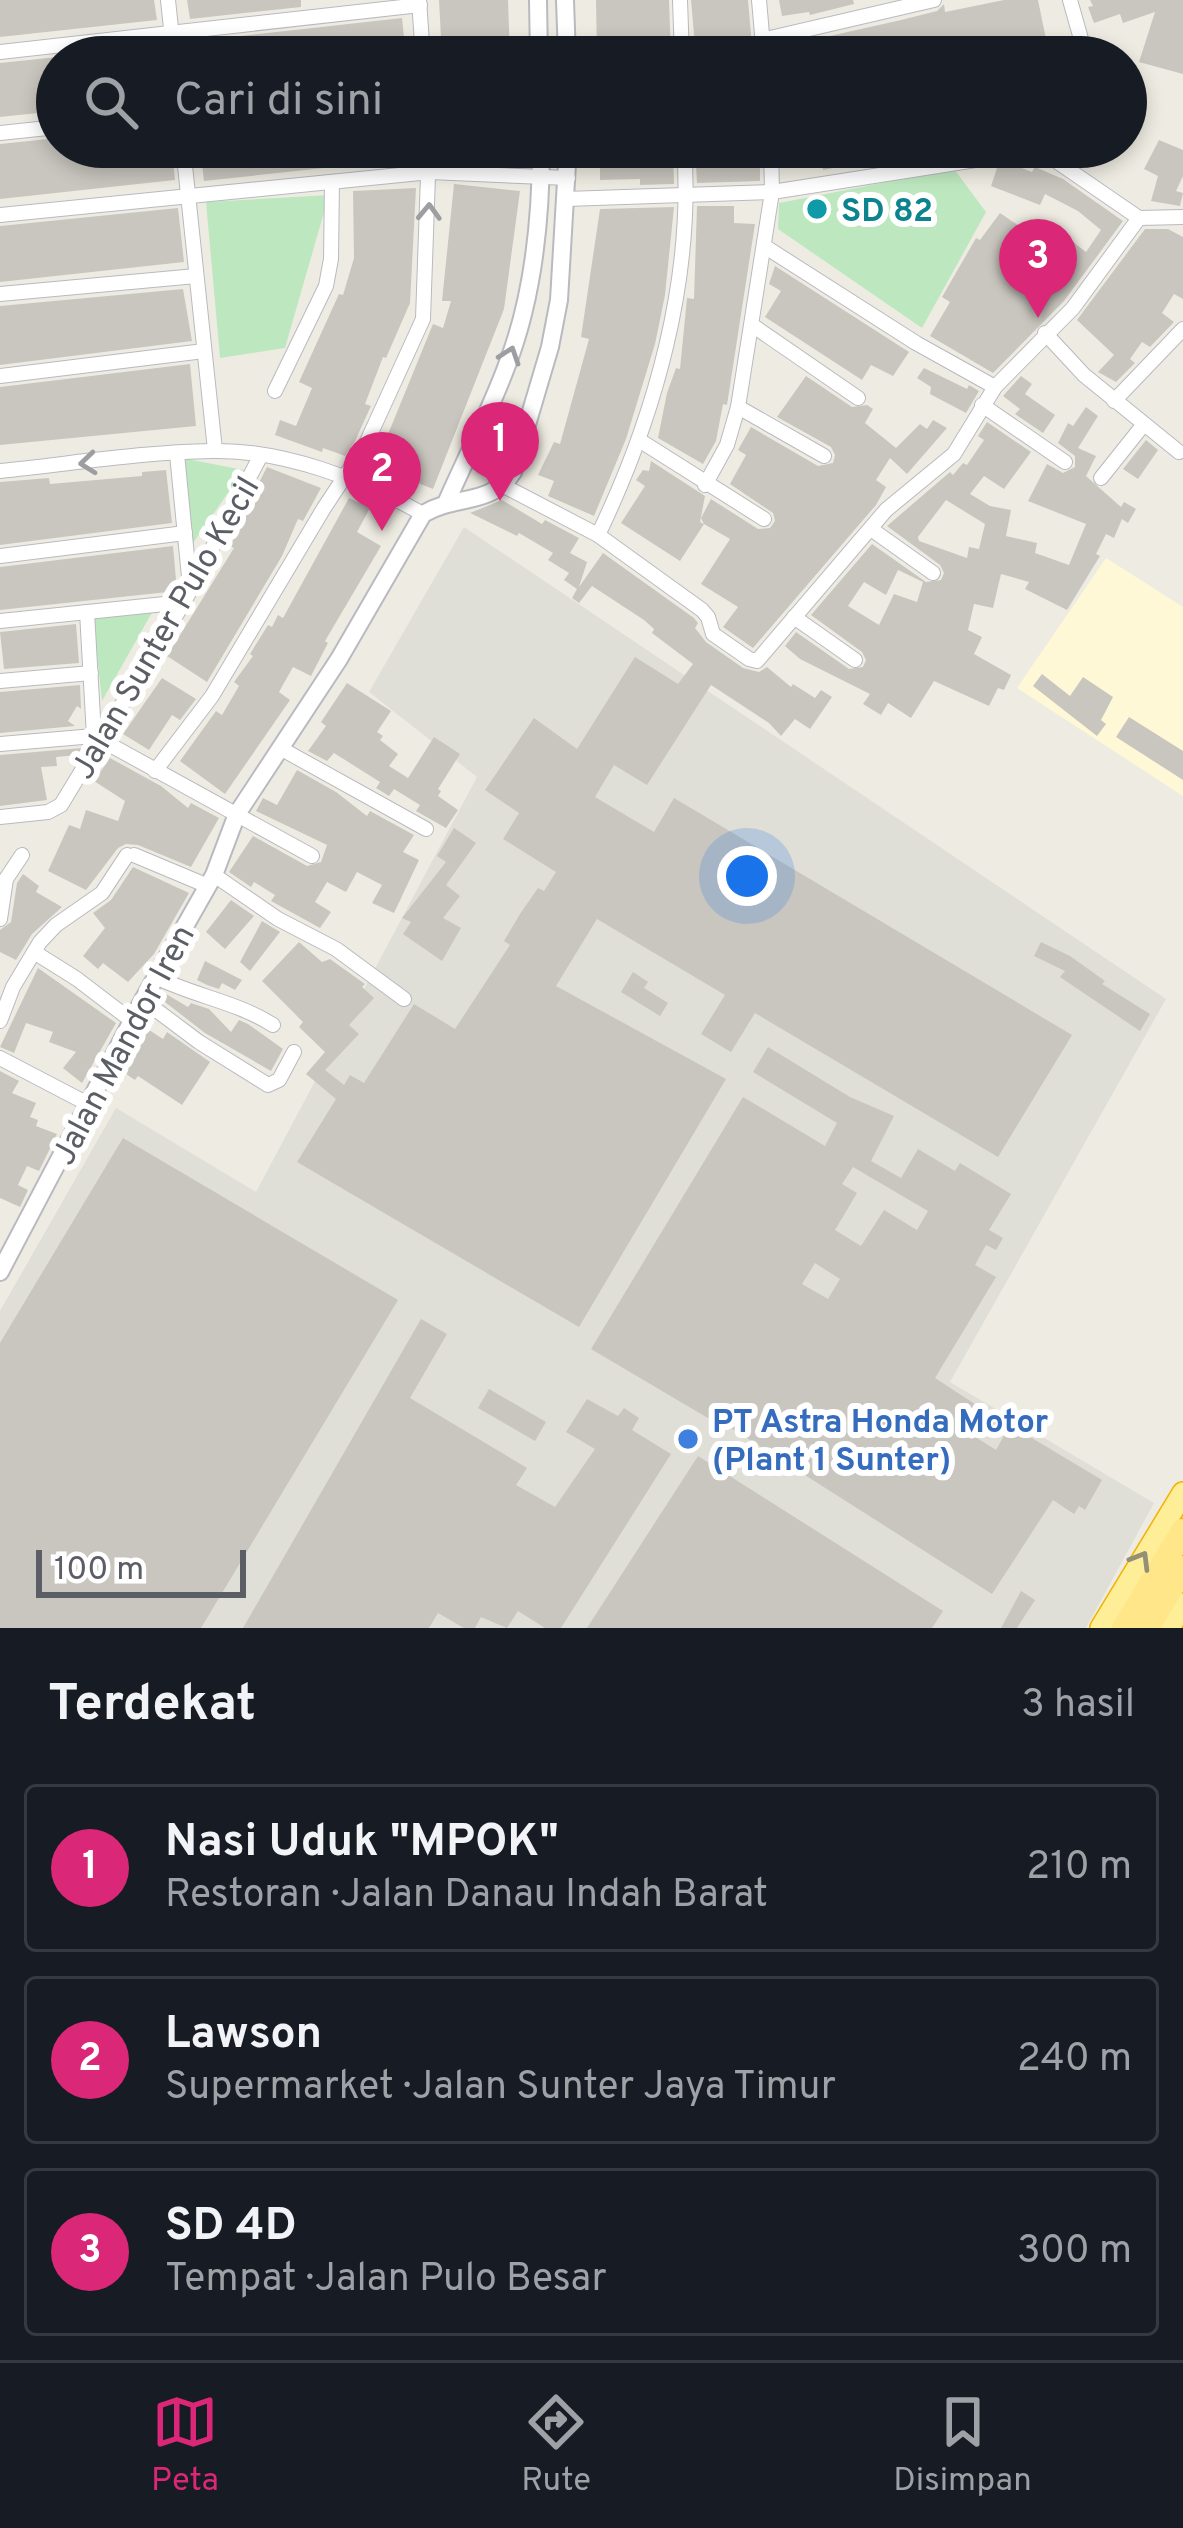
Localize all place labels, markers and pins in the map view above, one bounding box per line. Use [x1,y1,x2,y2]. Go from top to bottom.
place label: SD 82 [841,192,933,234]
marker: SD 82 [804,196,830,222]
pin: 3 [999,219,1077,318]
pin: 1 [461,402,539,501]
pin: 2 [343,432,421,531]
place label: PT Astra Honda Motor (Plant 1 Sunter) [712,1403,1049,1483]
marker: PT Astra Honda Motor (Plant 1 Sunter) [675,1426,701,1452]

